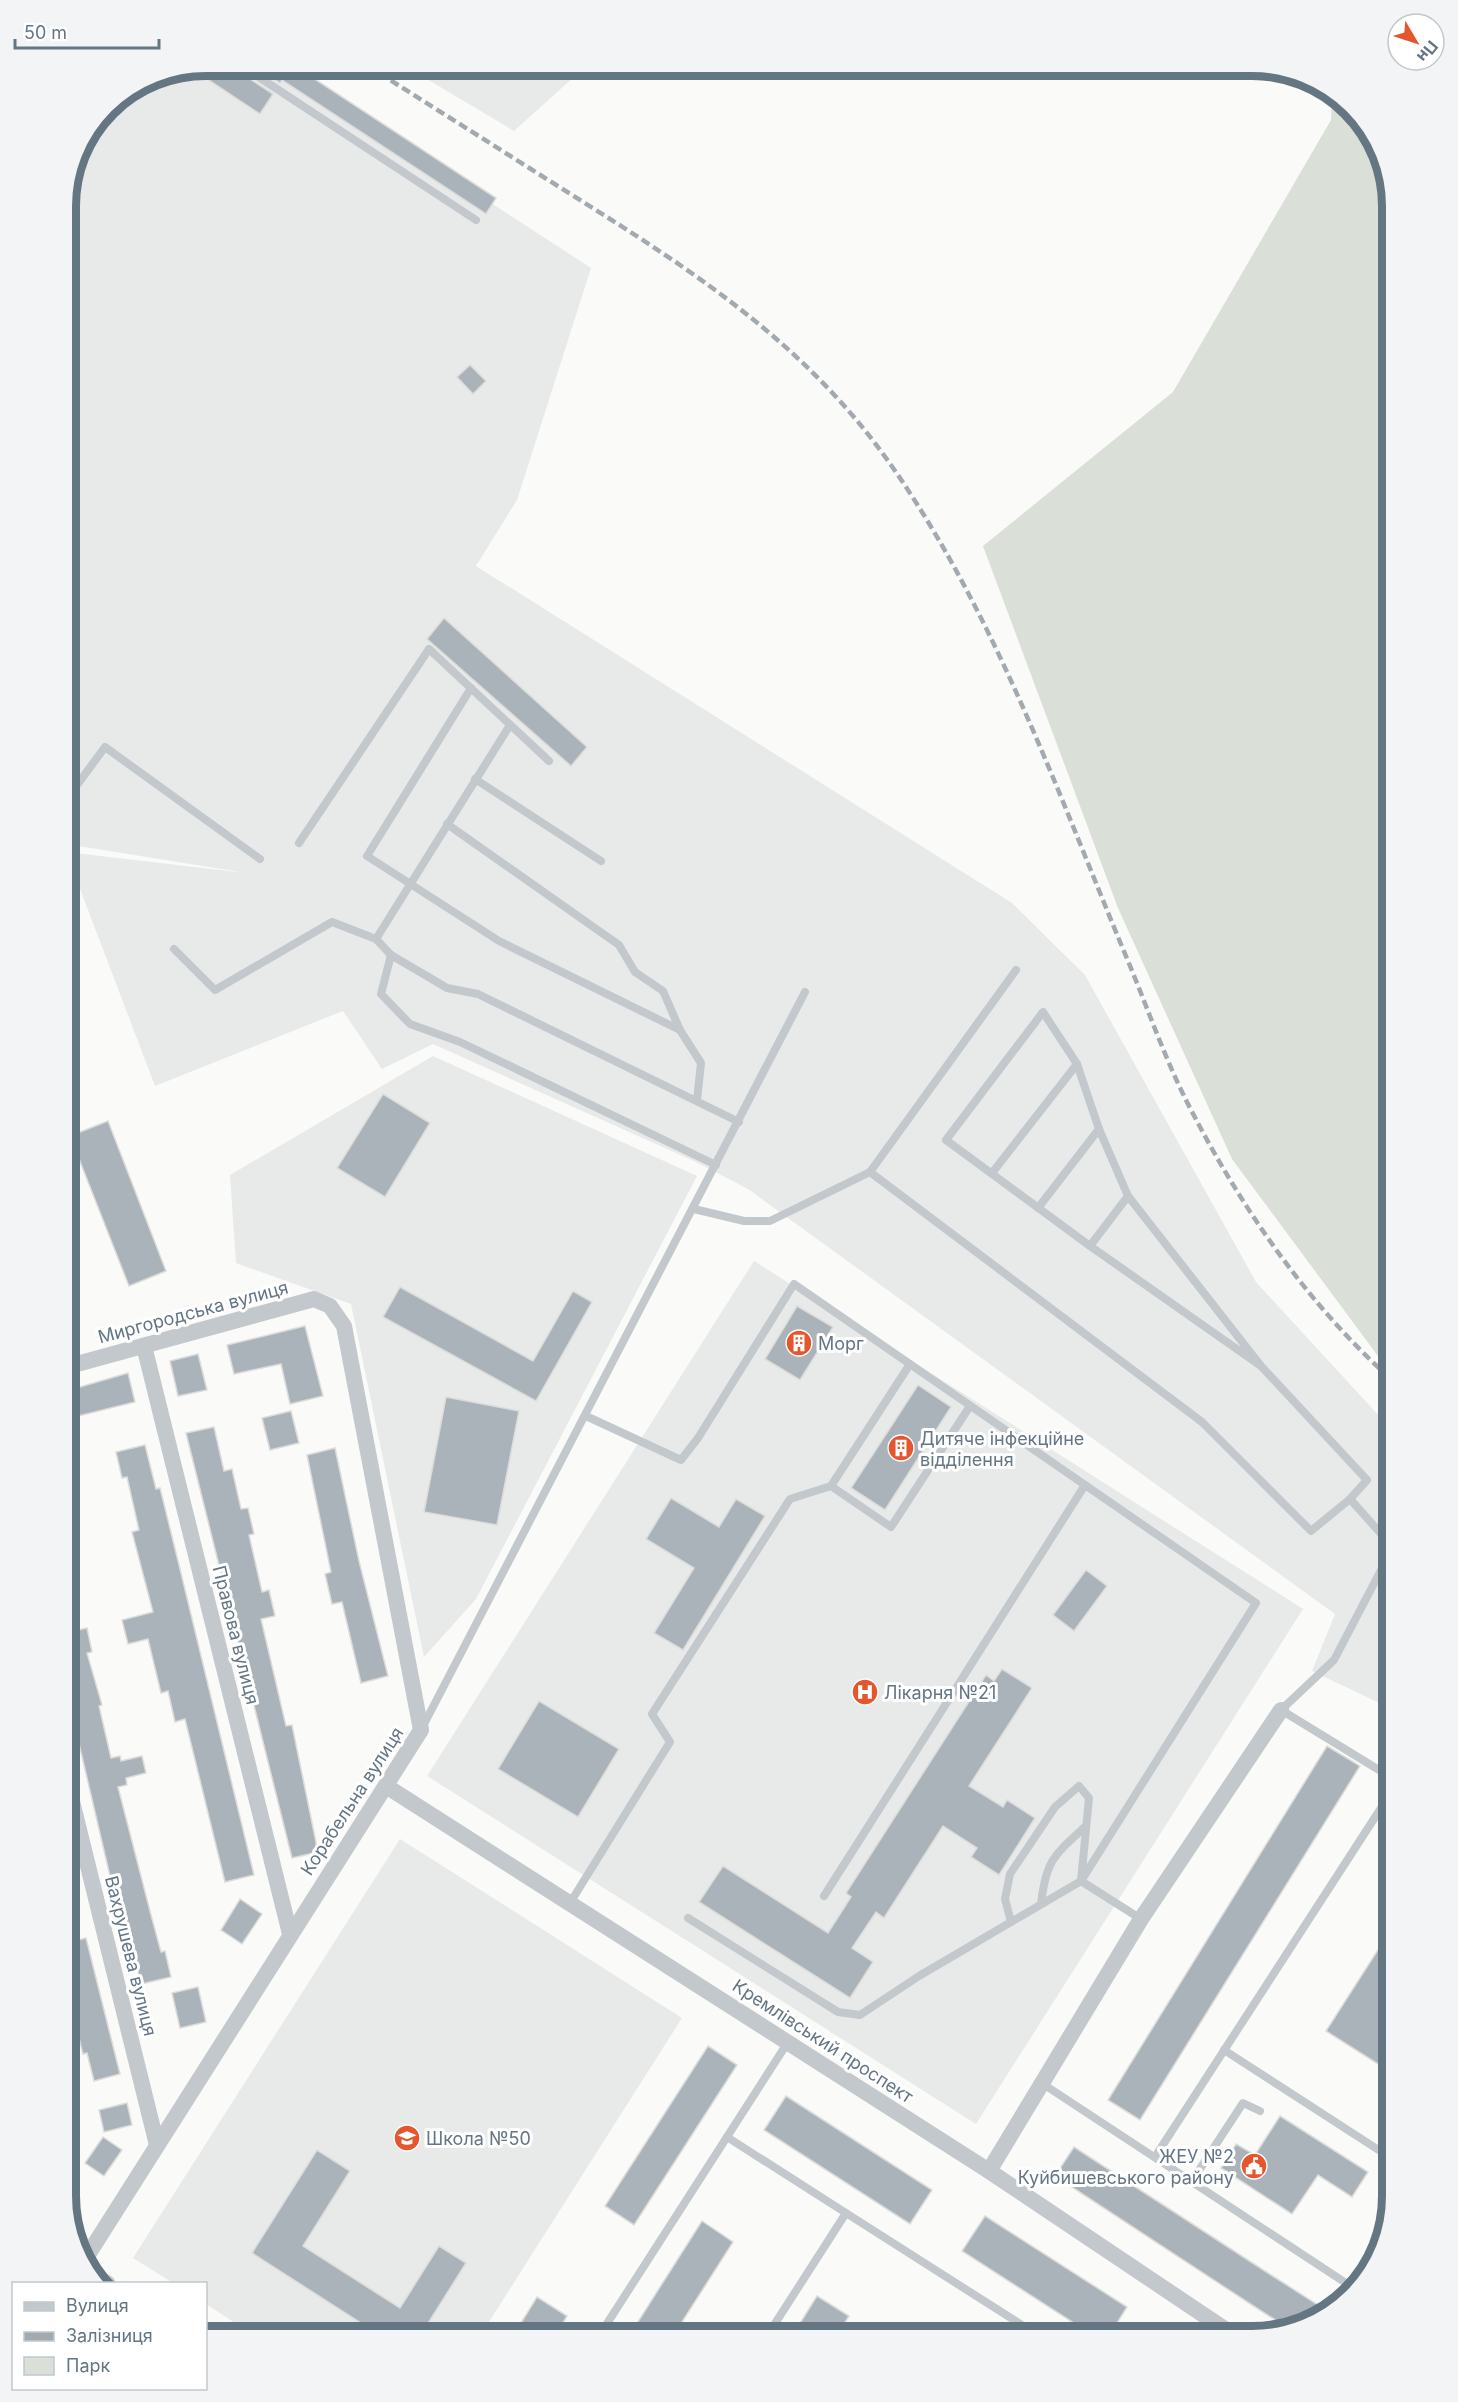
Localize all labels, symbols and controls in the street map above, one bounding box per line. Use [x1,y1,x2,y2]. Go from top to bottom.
scale bar [15,12,159,50]
north arrow [1386,12,1446,72]
text: 50 m [24,22,67,43]
text: Пн [1413,37,1442,66]
street label: Миргородська вулиця [96,1277,290,1347]
building icon: Морг [784,1328,814,1358]
place label: Морг [818,1333,864,1354]
place label: Дитяче інфекційне відділення [920,1428,1084,1470]
building icon: Дитяче інфекційне відділення [886,1433,916,1463]
street label: Правова вулиця [209,1563,263,1707]
hospital icon: Лікарня №21 [850,1677,880,1707]
place label: Лікарня №21 [884,1682,996,1703]
street label: Корабельна вулиця [296,1723,408,1879]
street label: Вахрушева вулиця [101,1874,161,2038]
street label: Кремлівський проспект [729,1975,918,2108]
school or university icon: Школа №50 [392,2123,422,2153]
place label: Школа №50 [426,2128,531,2149]
place label: ЖЕУ №2 Куйбишевського району [1018,2146,1234,2188]
public building icon: ЖЕУ №2 Куйбишевського району [1239,2151,1269,2181]
legend [12,2282,207,2390]
text: Вулиця [66,2295,129,2316]
text: Залізниця [66,2325,153,2346]
text: Парк [66,2355,111,2376]

